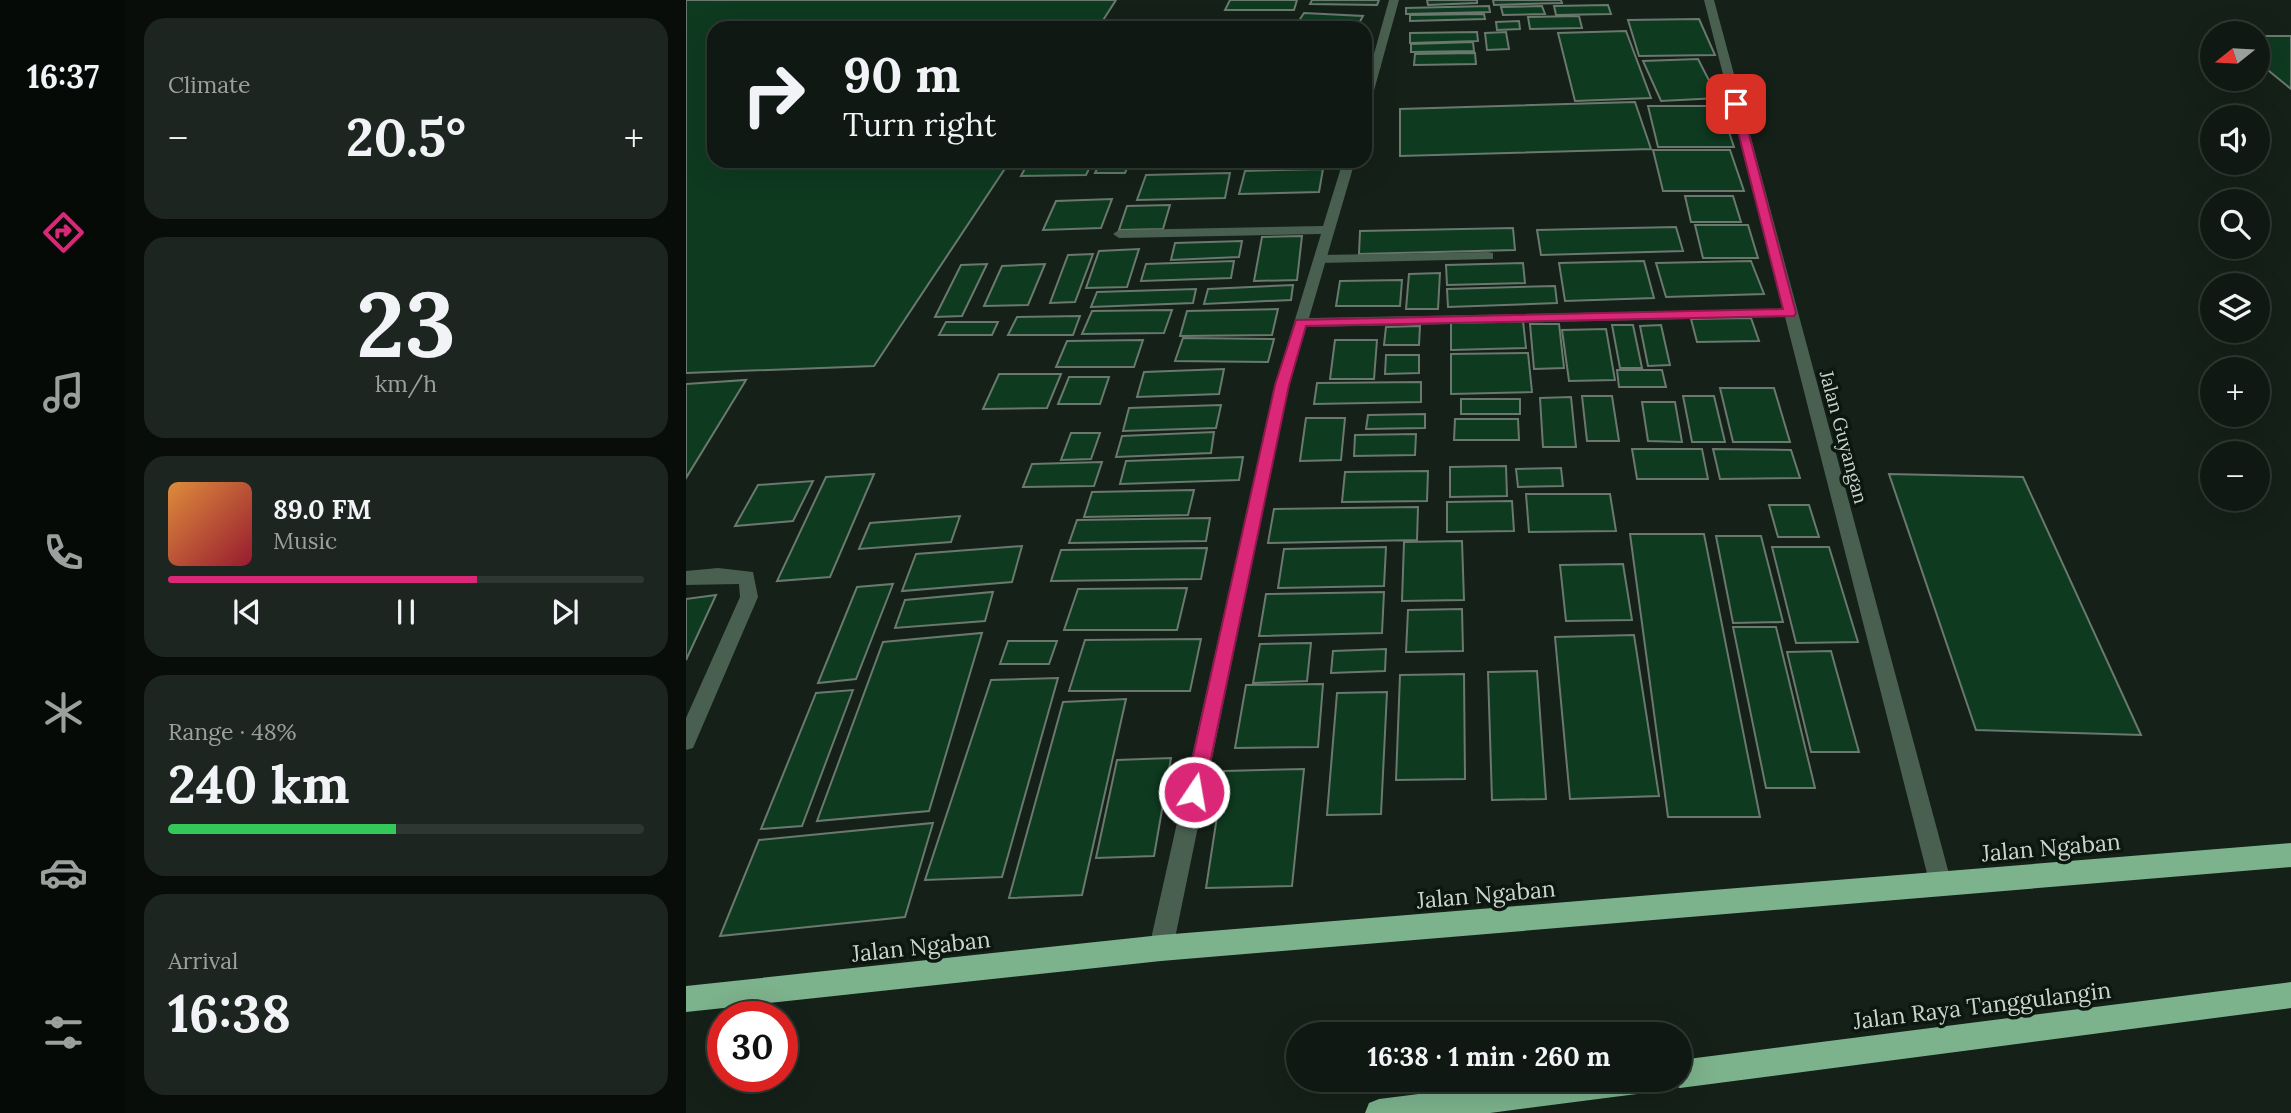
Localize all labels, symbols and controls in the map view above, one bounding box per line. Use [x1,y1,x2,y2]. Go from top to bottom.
north arrow [2200,21,2270,91]
map controls [2200,21,2270,511]
text: 90 m [843,43,960,105]
icon: right [728,49,819,140]
text: 16:37 [27,56,99,97]
text: Climate [168,70,250,99]
pin [1706,74,1766,134]
icon: arrive [1717,85,1755,123]
text: 20.5° [346,104,466,170]
text: Turn right [843,104,996,145]
button: sound [2200,105,2270,175]
text: − [168,114,188,162]
text: + [624,114,644,162]
button: search [2200,189,2270,259]
icon: directions [39,208,88,257]
text: 23 [356,265,456,382]
button: layers [2200,273,2270,343]
button: + [2200,357,2270,427]
street label: Jalan Guyangan [1814,367,1873,506]
icon: music [39,368,88,417]
text: km/h [375,369,437,398]
button: − [2200,441,2270,511]
text: 89.0 FM [273,493,372,526]
text: Music [273,526,337,555]
icon: phone [39,528,88,577]
icon: previous [228,593,266,631]
icon: pause [387,593,425,631]
icon: next [546,593,584,631]
icon: climate [39,688,88,737]
text: Range · 48% [168,717,297,746]
text: 240 km [168,751,350,817]
position arrow [1157,755,1231,829]
street label: Jalan Ngaban [1979,826,2122,868]
icon: car [39,848,88,897]
street label: Jalan Ngaban [1414,873,1557,915]
street label: Jalan Ngaban [849,924,992,968]
text: Arrival [168,946,238,975]
street label: Jalan Raya Tanggulangin [1851,975,2113,1035]
text: 16:38 [168,980,291,1046]
speed limit sign: 30 [707,1001,798,1092]
icon: filters [39,1008,88,1057]
text: 16:38 · 1 min · 260 m [1367,1040,1611,1073]

